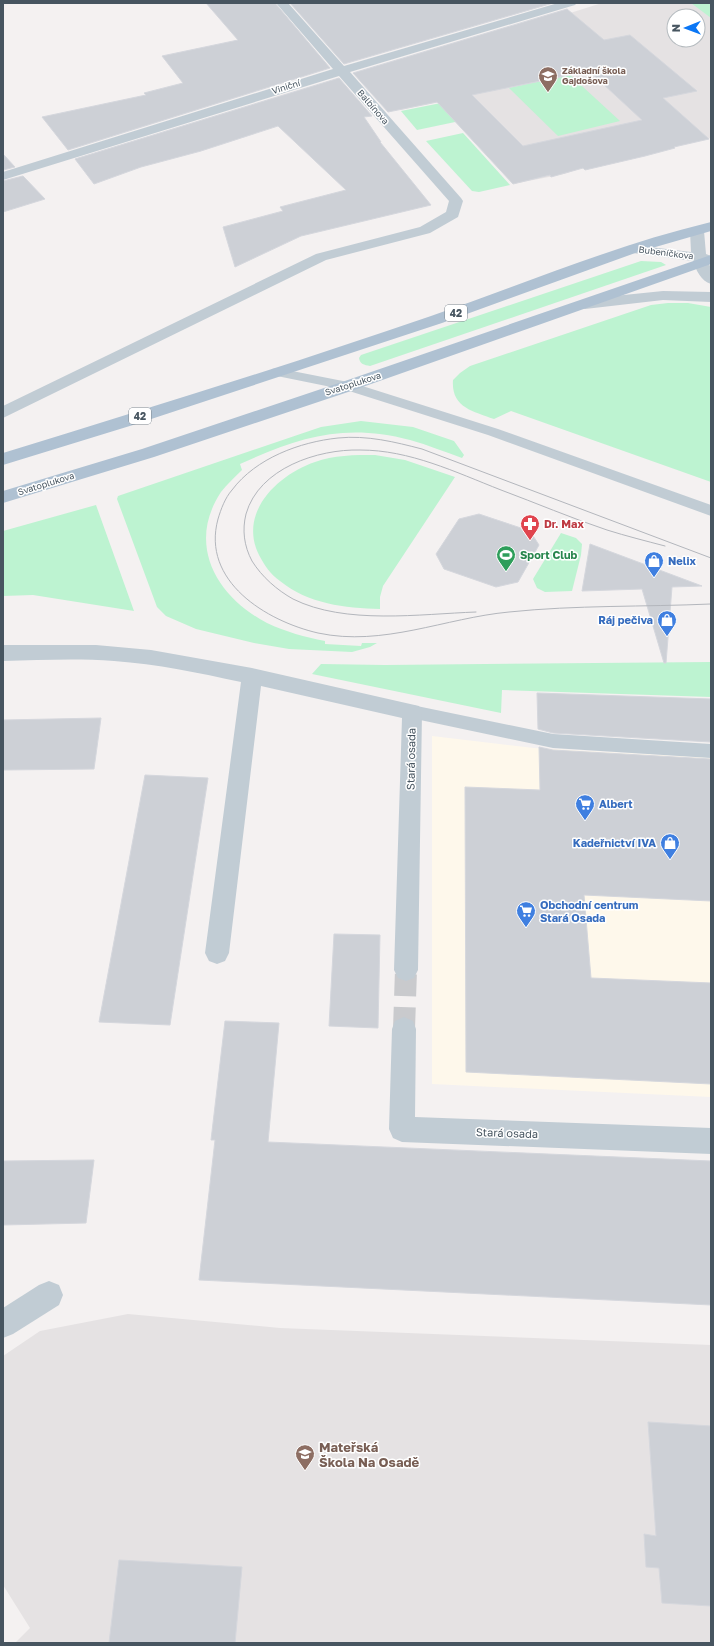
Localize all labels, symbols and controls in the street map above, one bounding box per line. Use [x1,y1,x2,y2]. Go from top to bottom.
north arrow [666,8,706,48]
text: N [669,24,682,32]
school or university icon: Základní škola Gajdošova [537,65,559,93]
place label: Základní škola Gajdošova [562,65,626,86]
street label: Viniční [270,77,302,96]
street label: Balbínova [355,87,391,126]
street label: Bubeníčkova [638,244,694,261]
road number: 42 [445,305,467,321]
street label: Svatoplukova [323,369,382,398]
road number: 42 [129,408,151,424]
street label: Svatoplukova [16,470,75,497]
pharmacy icon: Dr. Max [519,513,541,541]
place label: Dr. Max [544,517,584,530]
sports icon: Sport Club [495,544,517,572]
place label: Sport Club [520,548,577,561]
shop icon: Nelix [643,550,665,578]
place label: Nelix [668,554,697,567]
shop icon: Ráj pečiva [656,609,678,637]
place label: Ráj pečiva [598,613,653,626]
street label: Stará osada [403,728,418,790]
supermarket icon: Albert [574,793,596,821]
place label: Albert [599,797,633,810]
shop icon: Kadeřnictví IVA [659,832,681,860]
place label: Kadeřnictví IVA [573,836,656,849]
place label: Obchodní centrum Stará Osada [540,898,639,924]
supermarket icon: Obchodní centrum Stará Osada [515,900,537,928]
street label: Stará osada [476,1125,538,1140]
place label: Mateřská Škola Na Osadě [319,1439,419,1470]
school or university icon: Mateřská Škola Na Osadě [294,1443,316,1471]

